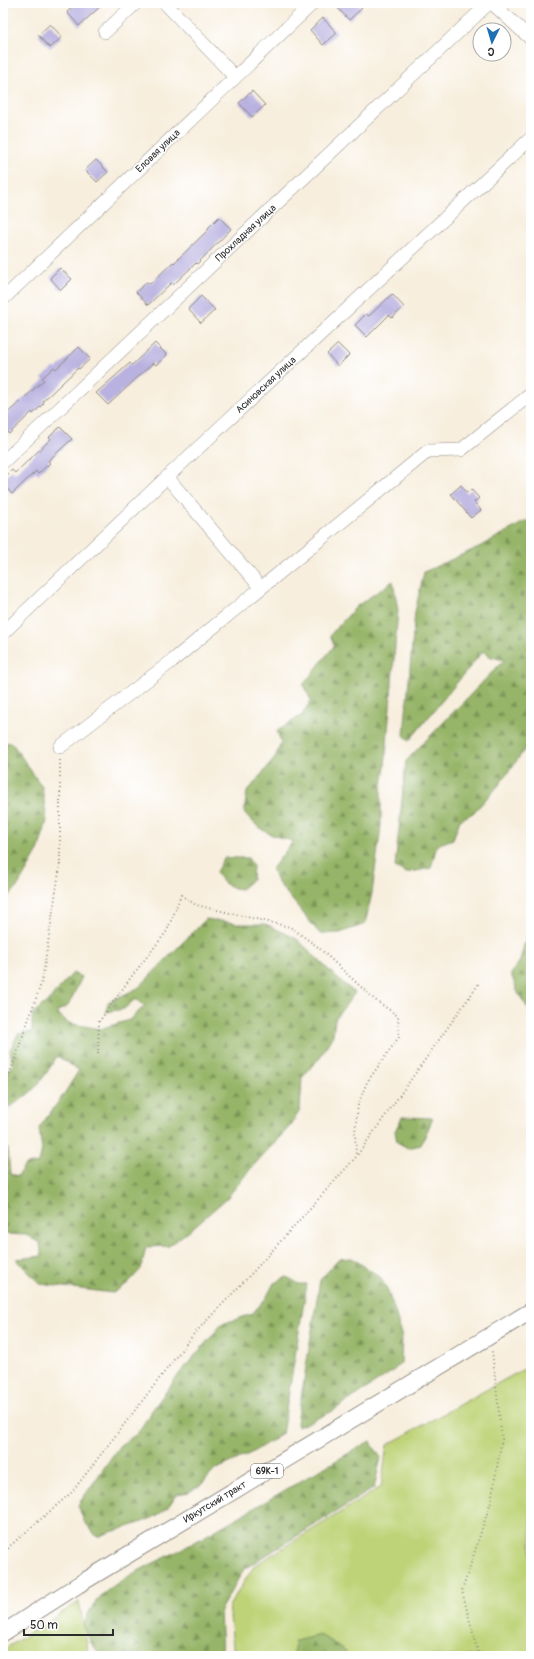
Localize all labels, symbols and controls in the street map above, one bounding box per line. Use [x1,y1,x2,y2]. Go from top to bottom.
north arrow [472,22,512,62]
text: С [487,45,495,58]
street label: Еловая улица [133,127,183,175]
street label: Прохладная улица [213,202,279,264]
street label: Асиновская улица [233,354,299,416]
road number: 69К-1 [251,1464,283,1478]
street label: Иркутский тракт [181,1478,249,1526]
scale bar [24,1611,113,1637]
text: 50 m [30,1618,58,1633]

